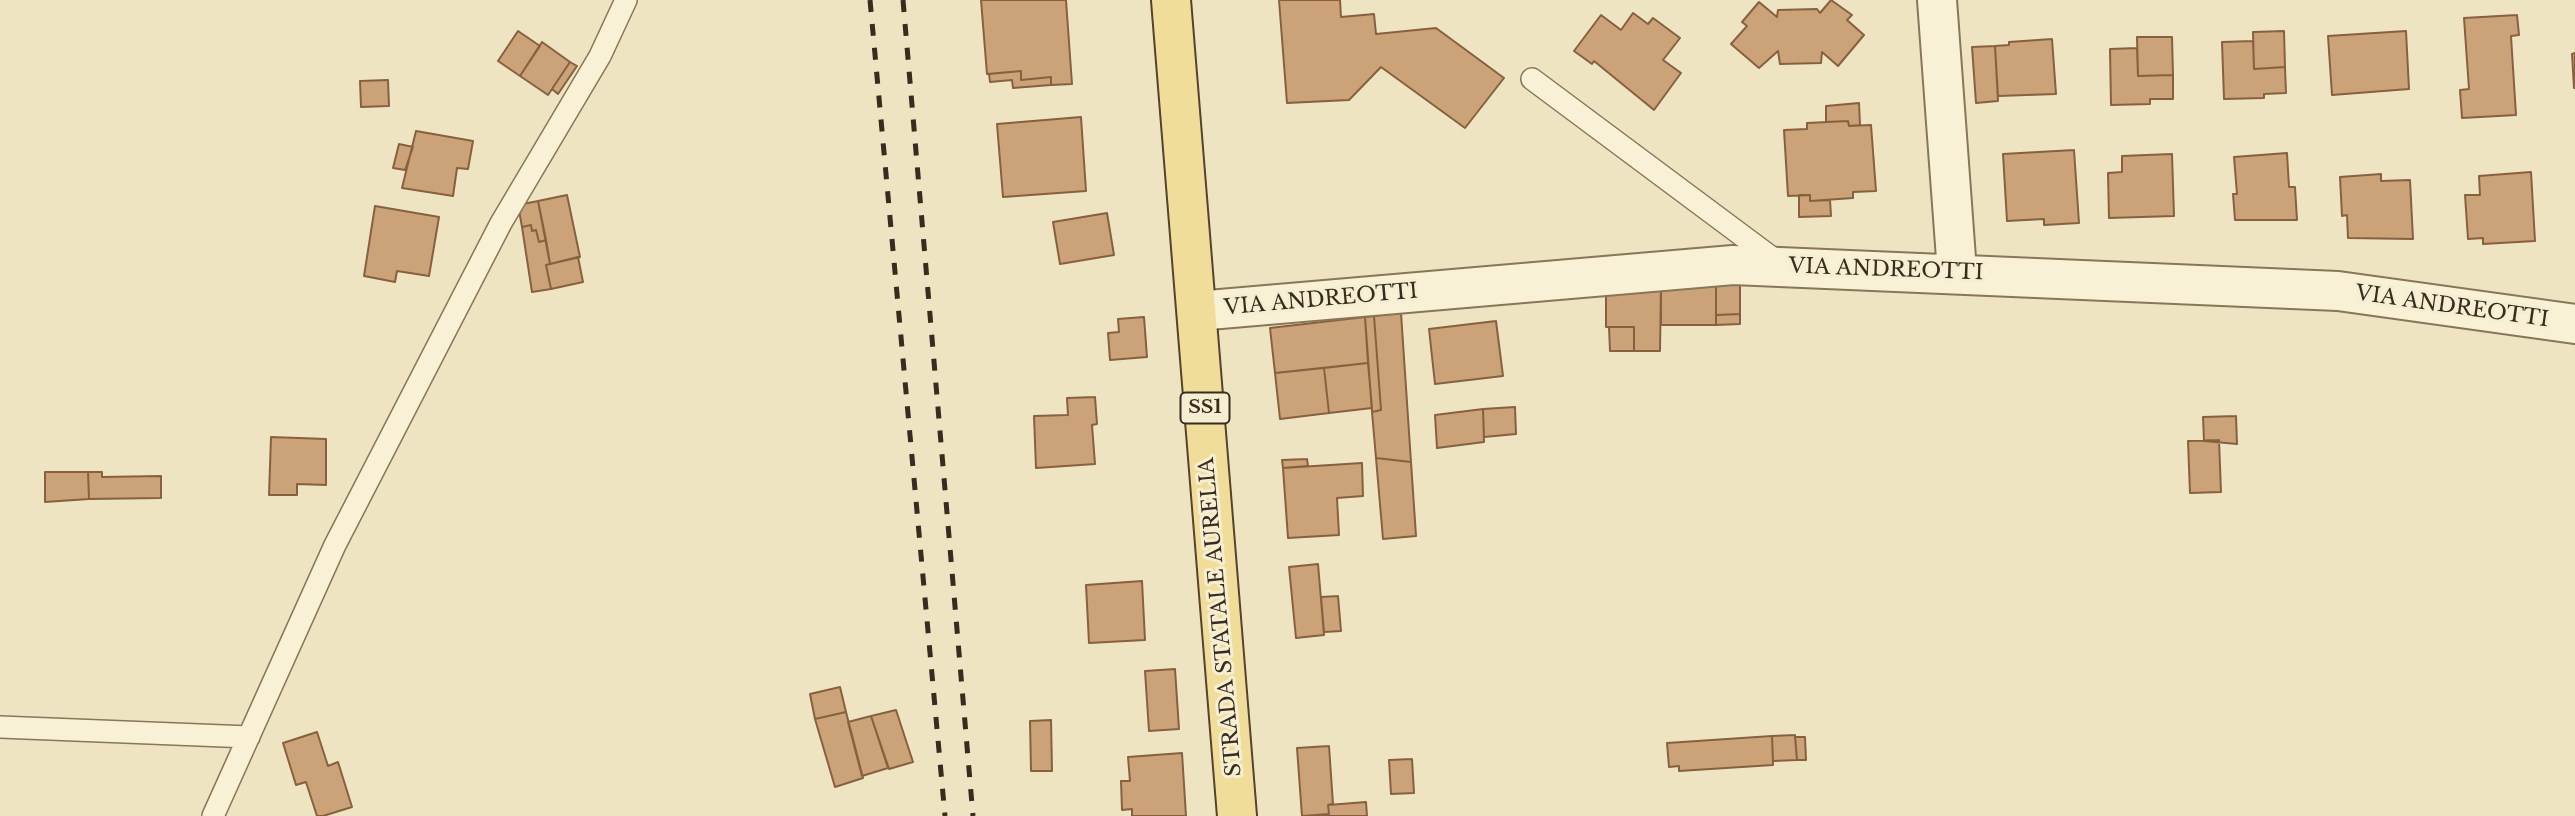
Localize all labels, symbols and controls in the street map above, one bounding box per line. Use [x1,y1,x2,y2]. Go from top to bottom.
street label: VIA ANDREOTTI [1788,254,1984,286]
street label: VIA ANDREOTTI [1223,279,1419,321]
street label: VIA ANDREOTTI [2354,281,2550,333]
road number: SS1 [1180,392,1230,424]
street label: STRADA STATALE AURELIA [1194,456,1248,778]

